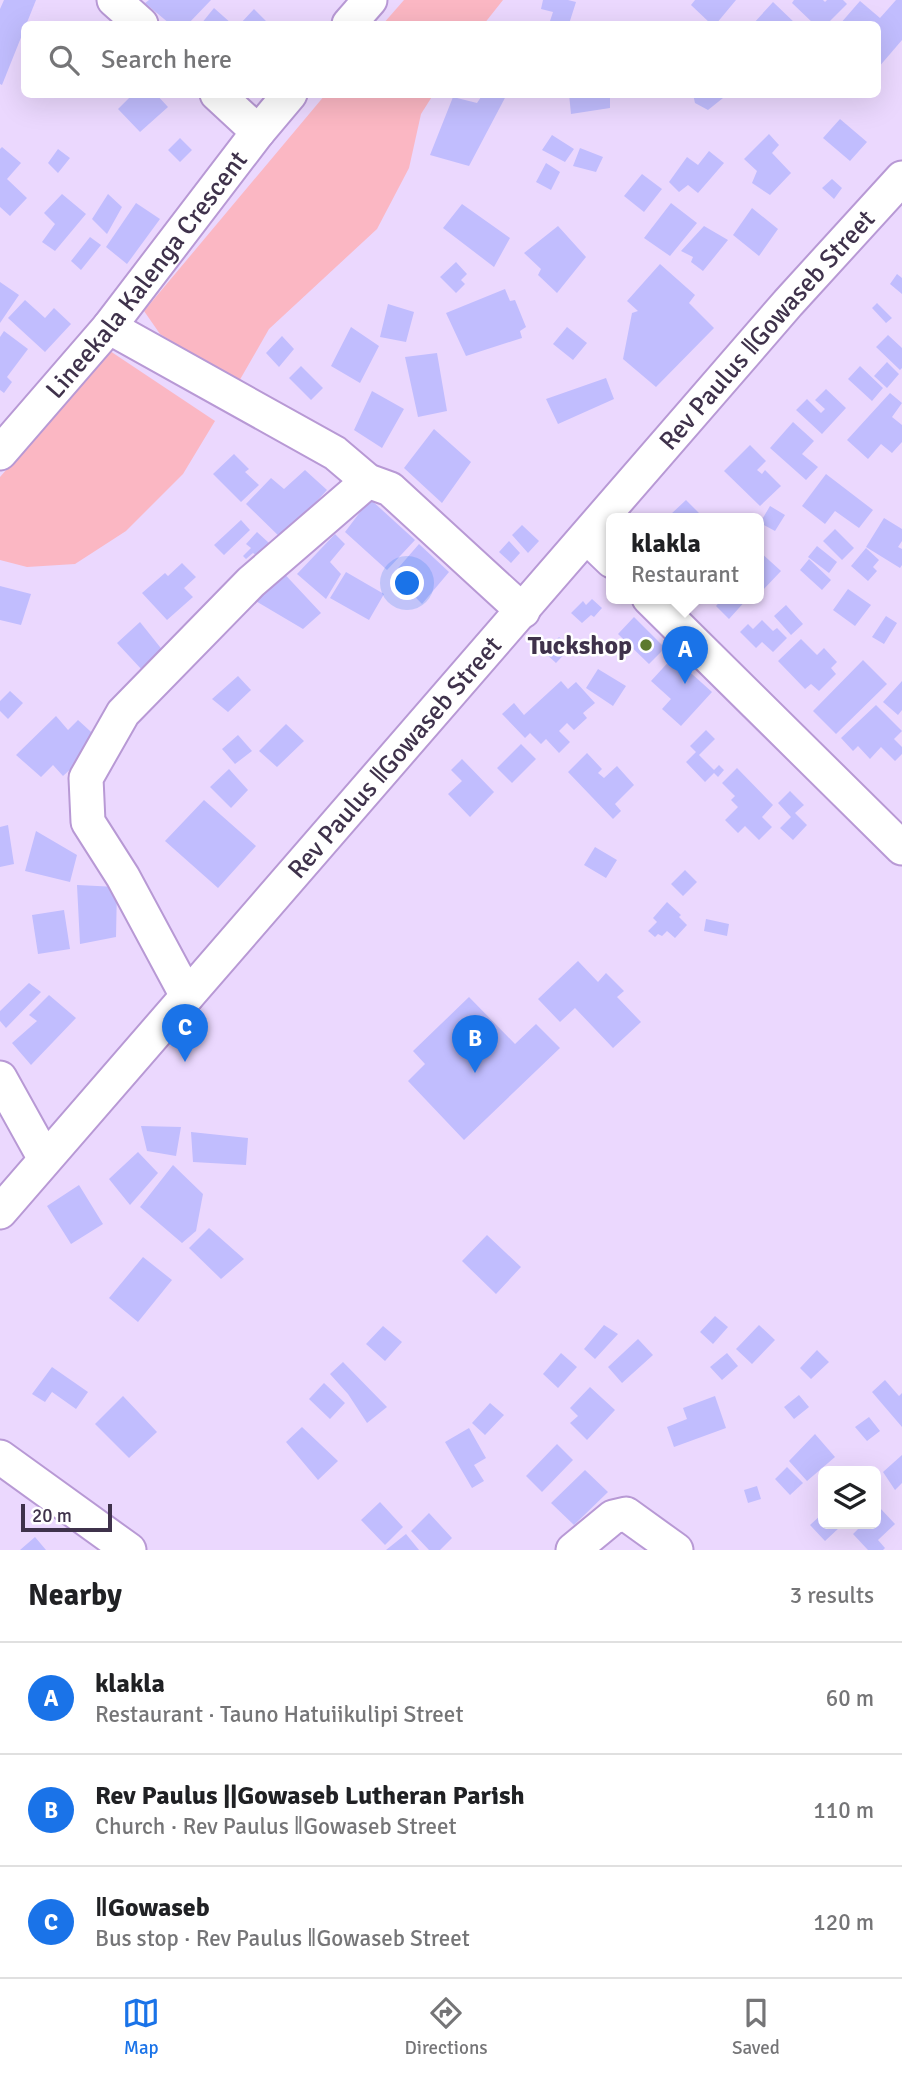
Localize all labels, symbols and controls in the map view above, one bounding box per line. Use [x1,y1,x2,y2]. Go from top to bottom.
search box [21,21,881,98]
icon: search [45,41,83,79]
text: Search here [101,44,232,76]
street label: Lineekala Kalenga Crescent [39,145,255,405]
street label: Rev Paulus ǁGowaseb Street [653,203,882,457]
popup [606,513,764,604]
text: klakla [631,528,701,560]
text: Restaurant [631,560,739,589]
your location [390,566,424,600]
pin: A [662,626,708,684]
street label: Rev Paulus ǁGowaseb Street [281,630,509,885]
place label: Tuckshop [528,630,632,662]
marker: Tuckshop [638,637,654,653]
pin: C [162,1004,208,1062]
pin: B [452,1015,498,1073]
map controls [818,1466,881,1529]
button: layers [818,1466,881,1529]
scale bar [21,1501,112,1533]
text: 20 m [32,1504,72,1528]
text: Nearby [28,1577,122,1614]
text: 3 results [790,1581,874,1610]
text: klakla [95,1668,165,1700]
text: A [44,1684,58,1713]
text: 60 m [826,1684,874,1713]
text: Restaurant · Tauno Hatuiikulipi Street [95,1700,463,1729]
text: Rev Paulus ||Gowaseb Lutheran Parish [95,1780,525,1812]
text: B [44,1796,58,1825]
text: 110 m [813,1796,874,1825]
text: Church · Rev Paulus ǁGowaseb Street [95,1812,457,1841]
text: ǁGowaseb [95,1892,210,1924]
text: C [44,1908,58,1937]
text: 120 m [813,1908,874,1937]
text: Bus stop · Rev Paulus ǁGowaseb Street [95,1924,470,1953]
tab: Map [122,1994,160,2060]
tab: Directions [405,1994,488,2060]
tab: Saved [732,1994,780,2060]

